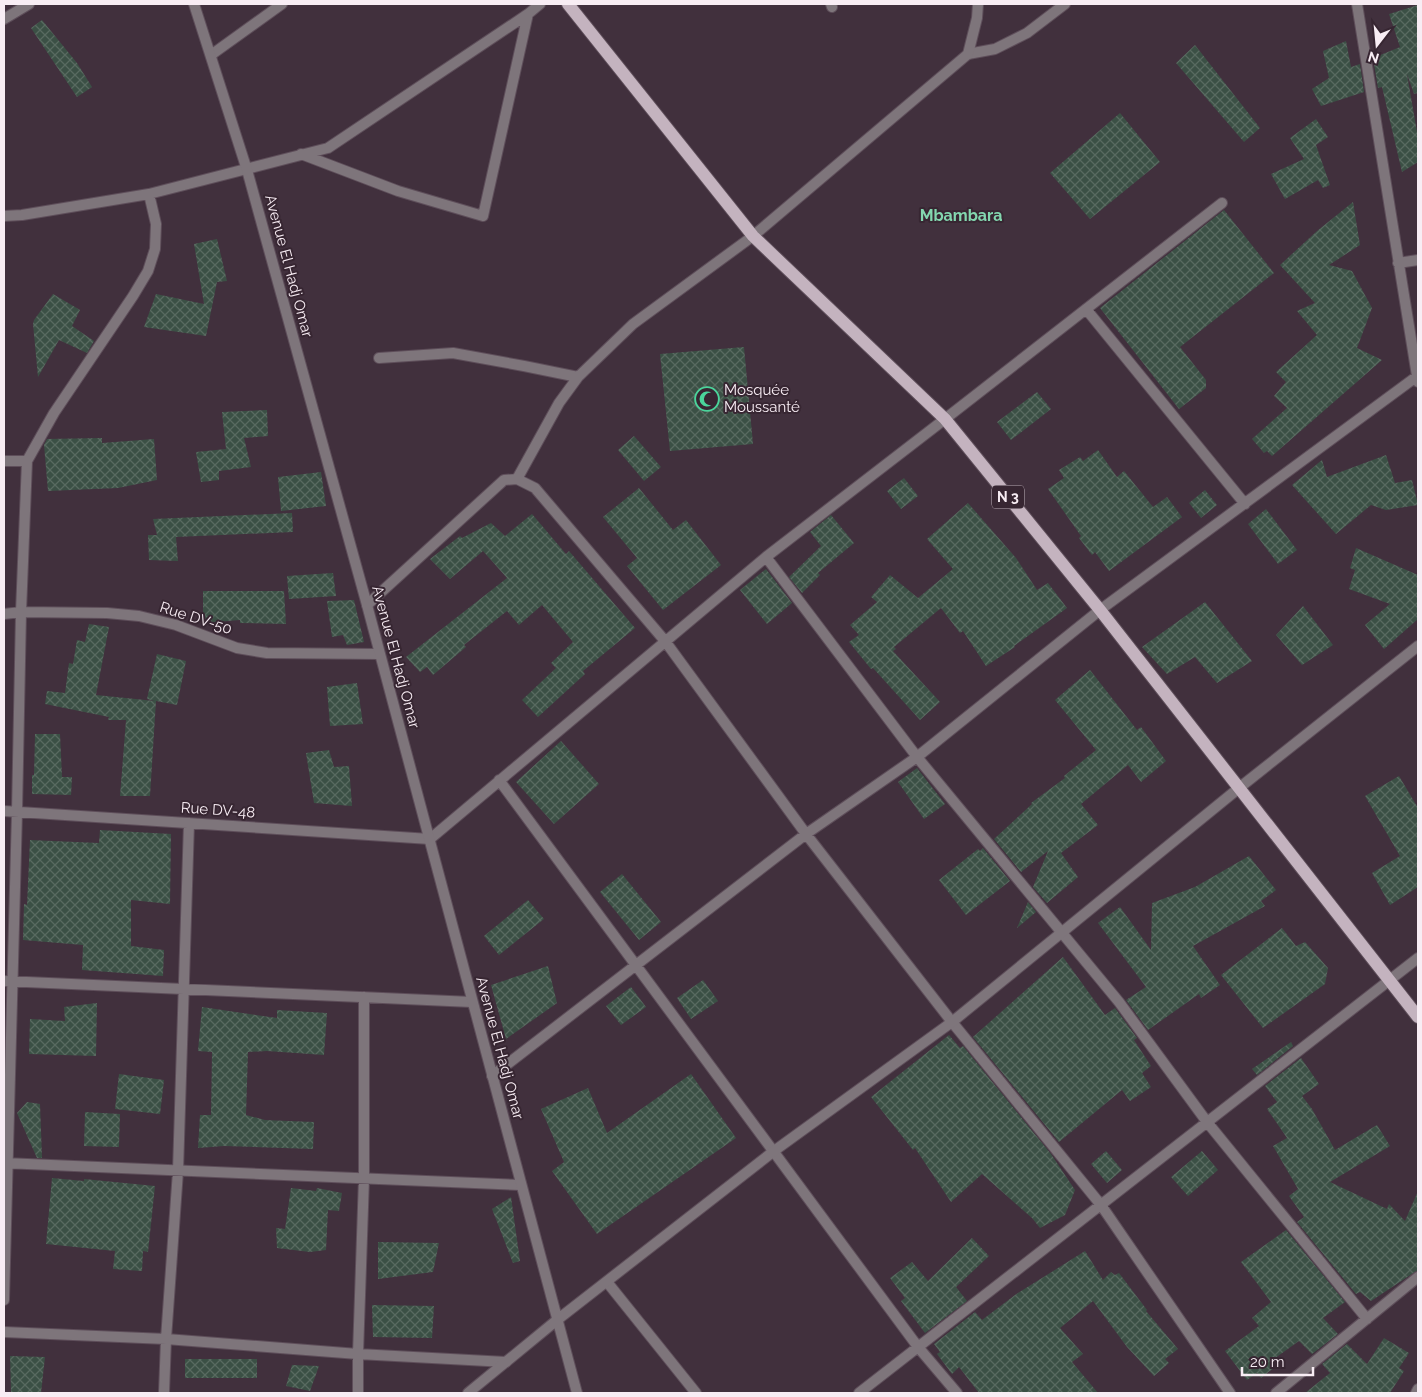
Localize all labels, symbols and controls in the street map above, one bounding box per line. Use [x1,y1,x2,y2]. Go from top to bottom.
north arrow [1352,20,1402,70]
text: N [1366,48,1381,67]
street label: Avenue El Hadj Omar [261,193,317,340]
district label: Mbambara [920,206,1002,225]
place label: Mosquée Moussanté [724,381,800,416]
mosque icon: Mosquée Moussanté [694,386,720,412]
road number: N 3 [992,486,1024,508]
street label: Avenue El Hadj Omar [368,584,424,731]
street label: Rue DV-50 [158,598,234,638]
street label: Rue DV-48 [180,798,256,822]
street label: Avenue El Hadj Omar [472,975,528,1122]
scale bar [1242,1344,1313,1376]
text: 20 m [1250,1353,1285,1371]

